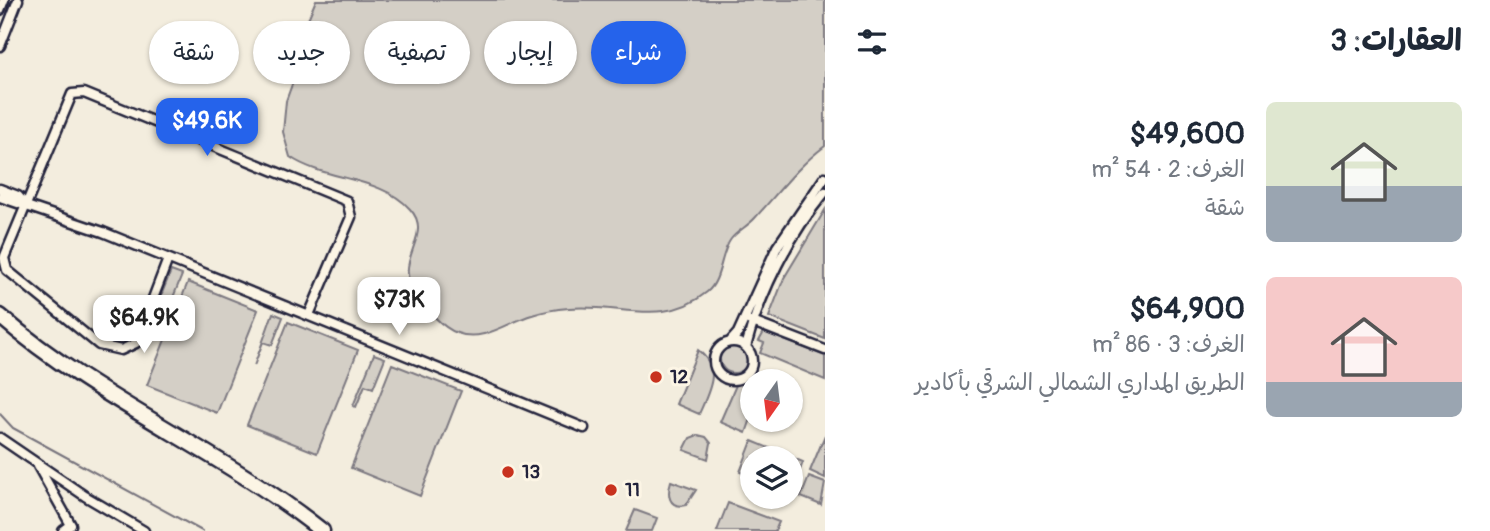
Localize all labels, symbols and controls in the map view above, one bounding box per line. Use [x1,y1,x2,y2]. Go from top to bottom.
chip: شقة [149,21,239,84]
chip: جديد [253,21,350,84]
chip: تصفية [364,21,470,84]
chip: إيجار [484,21,577,84]
chip: شراء [591,21,686,84]
text: العقارات: 3 [1330,22,1462,59]
icon: filters [853,23,891,61]
pin: $49.6K [150,99,264,158]
text: $49.6K [172,106,242,135]
text: $49,600 [1130,115,1245,152]
icon: home [1322,130,1406,214]
text: الغرف: 2 · 54 m² [1091,155,1245,184]
text: شقة [1205,193,1245,222]
pin: $73K [358,278,440,337]
text: $73K [373,285,425,314]
text: $64,900 [1130,290,1245,327]
pin: $64.9K [87,296,201,355]
text: $64.9K [109,303,179,332]
icon: home [1322,305,1406,389]
text: الغرف: 3 · 86 m² [1092,330,1245,359]
place label: 12 [670,365,688,389]
text: الطريق المداري الشمالي الشرقي بأكادير [915,368,1245,397]
marker: 12 [648,369,664,385]
north arrow [740,369,803,432]
map controls [740,369,803,509]
button: layers [740,446,803,509]
place label: 13 [522,460,540,484]
marker: 13 [500,464,516,480]
place label: 11 [625,478,640,502]
marker: 11 [603,482,619,498]

